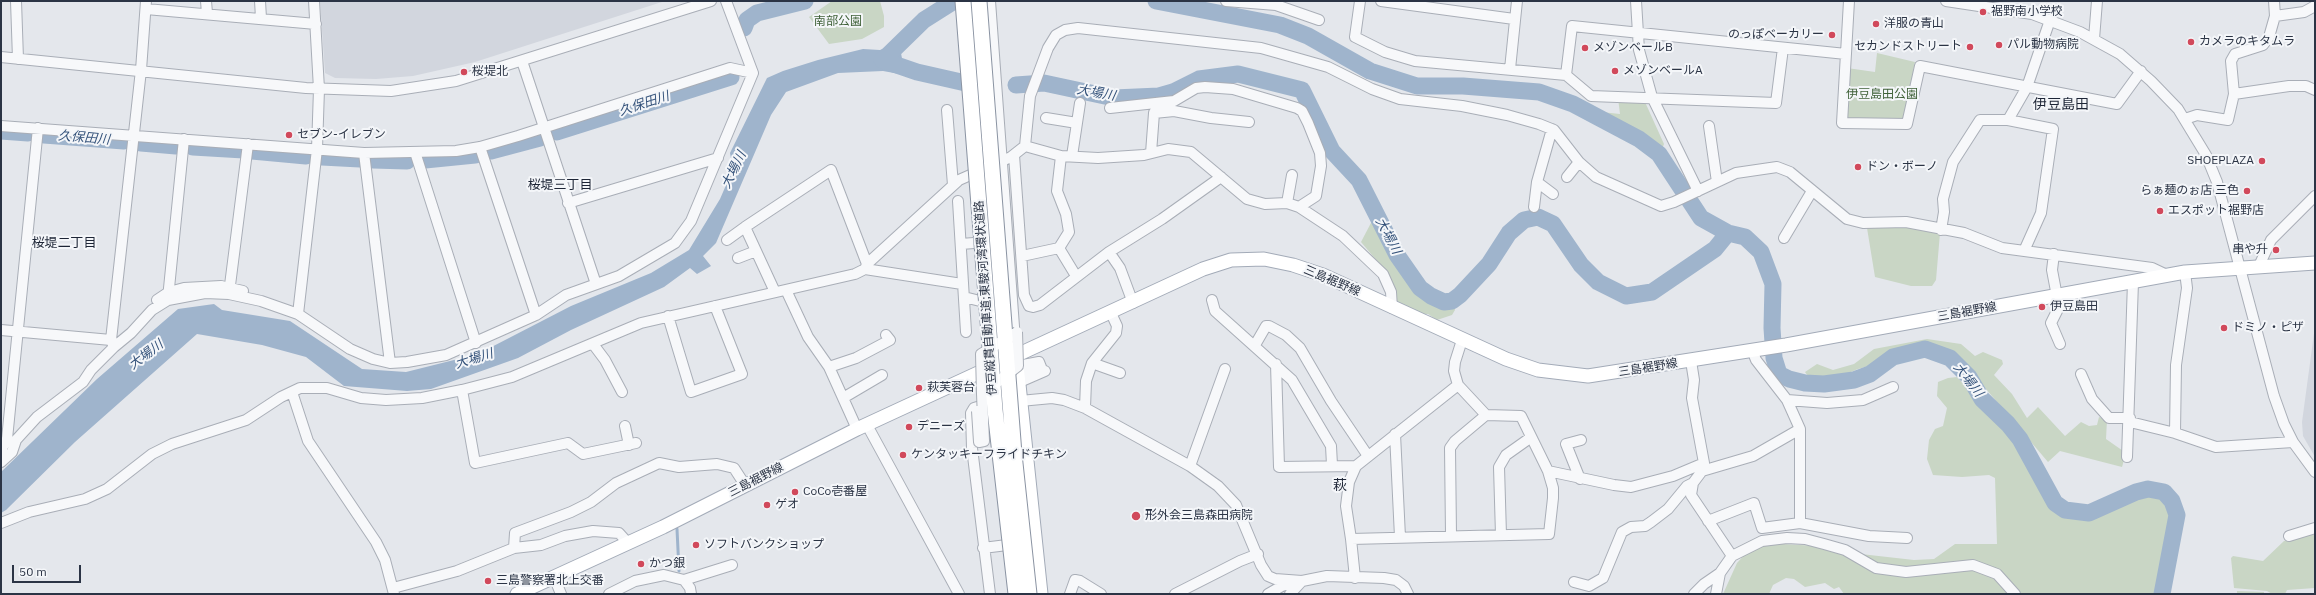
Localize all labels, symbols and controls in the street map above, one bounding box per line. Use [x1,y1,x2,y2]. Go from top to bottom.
place label: 裾野南小学校 [1991,5,2063,19]
marker: 裾野南小学校 [1978,7,1988,17]
park label: 南部公園 [814,15,862,29]
place label: 洋服の青山 [1884,17,1944,31]
marker: 洋服の青山 [1871,19,1881,29]
place label: のっぽベーカリー [1728,28,1824,42]
marker: のっぽベーカリー [1827,30,1837,40]
place label: カメラのキタムラ [2199,35,2295,49]
marker: カメラのキタムラ [2186,37,2196,47]
place label: パル動物病院 [2007,38,2079,52]
place label: セカンドストリート [1854,40,1962,54]
marker: パル動物病院 [1994,40,2004,50]
place label: メゾンベールB [1593,41,1673,55]
marker: セカンドストリート [1965,42,1975,52]
marker: メゾンベールB [1580,43,1590,53]
place label: メゾンベールA [1623,64,1703,78]
place label: 桜堤北 [472,65,508,79]
marker: メゾンベールA [1610,66,1620,76]
marker: 桜堤北 [459,67,469,77]
water label: 大場川 [1075,82,1117,104]
park label: 伊豆島田公園 [1846,88,1918,102]
water label: 久保田川 [617,89,671,119]
district label: 伊豆島田 [2033,97,2089,113]
water label: 久保田川 [57,128,111,148]
place label: セブン-イレブン [297,128,386,142]
marker: セブン-イレブン [284,130,294,140]
water label: 大場川 [718,149,750,191]
place label: SHOEPLAZA [2187,154,2254,168]
marker: SHOEPLAZA [2257,156,2267,166]
place label: ドン・ボーノ [1866,160,1938,174]
marker: ドン・ボーノ [1853,162,1863,172]
district label: 桜堤三丁目 [528,177,592,193]
place label: らぁ麺のぉ店 三色 [2140,184,2239,198]
marker: らぁ麺のぉ店 三色 [2242,186,2252,196]
street label: 伊豆縦貫自動車道;東駿河湾環状道路 [972,200,1000,396]
place label: エスポット裾野店 [2168,204,2264,218]
marker: エスポット裾野店 [2155,206,2165,216]
water label: 大場川 [1372,215,1404,257]
district label: 桜堤二丁目 [32,235,96,251]
place label: 串や升 [2232,243,2268,257]
marker: 串や升 [2271,245,2281,255]
street label: 三島裾野線 [1302,263,1362,299]
street label: 三島裾野線 [1936,300,1998,324]
place label: 伊豆島田 [2050,300,2098,314]
marker: 伊豆島田 [2037,302,2047,312]
place label: ドミノ・ピザ [2232,321,2304,335]
marker: ドミノ・ピザ [2219,323,2229,333]
water label: 大場川 [126,337,166,373]
water label: 大場川 [453,346,495,372]
street label: 三島裾野線 [1617,356,1679,380]
water label: 大場川 [1950,360,1986,400]
place label: 萩芙蓉台 [927,381,975,395]
marker: 萩芙蓉台 [914,383,924,393]
place label: デニーズ [917,420,965,434]
marker: デニーズ [904,422,914,432]
place label: ケンタッキーフライドチキン [911,448,1067,462]
marker: ケンタッキーフライドチキン [898,450,908,460]
street label: 三島裾野線 [726,460,786,500]
district label: 萩 [1333,478,1347,494]
place label: CoCo壱番屋 [803,485,867,499]
marker: CoCo壱番屋 [790,487,800,497]
place label: ゲオ [775,498,799,512]
marker: ゲオ [762,500,772,510]
place label: 形外会三島森田病院 [1145,509,1253,523]
marker: 形外会三島森田病院 [1130,510,1142,522]
place label: ソフトバンクショップ [704,538,824,552]
marker: ソフトバンクショップ [691,540,701,550]
scale bar [14,557,83,583]
place label: かつ銀 [649,557,685,571]
marker: かつ銀 [636,559,646,569]
text: 50 m [19,564,47,579]
place label: 三島警察署北上交番 [496,574,604,588]
marker: 三島警察署北上交番 [483,576,493,586]

